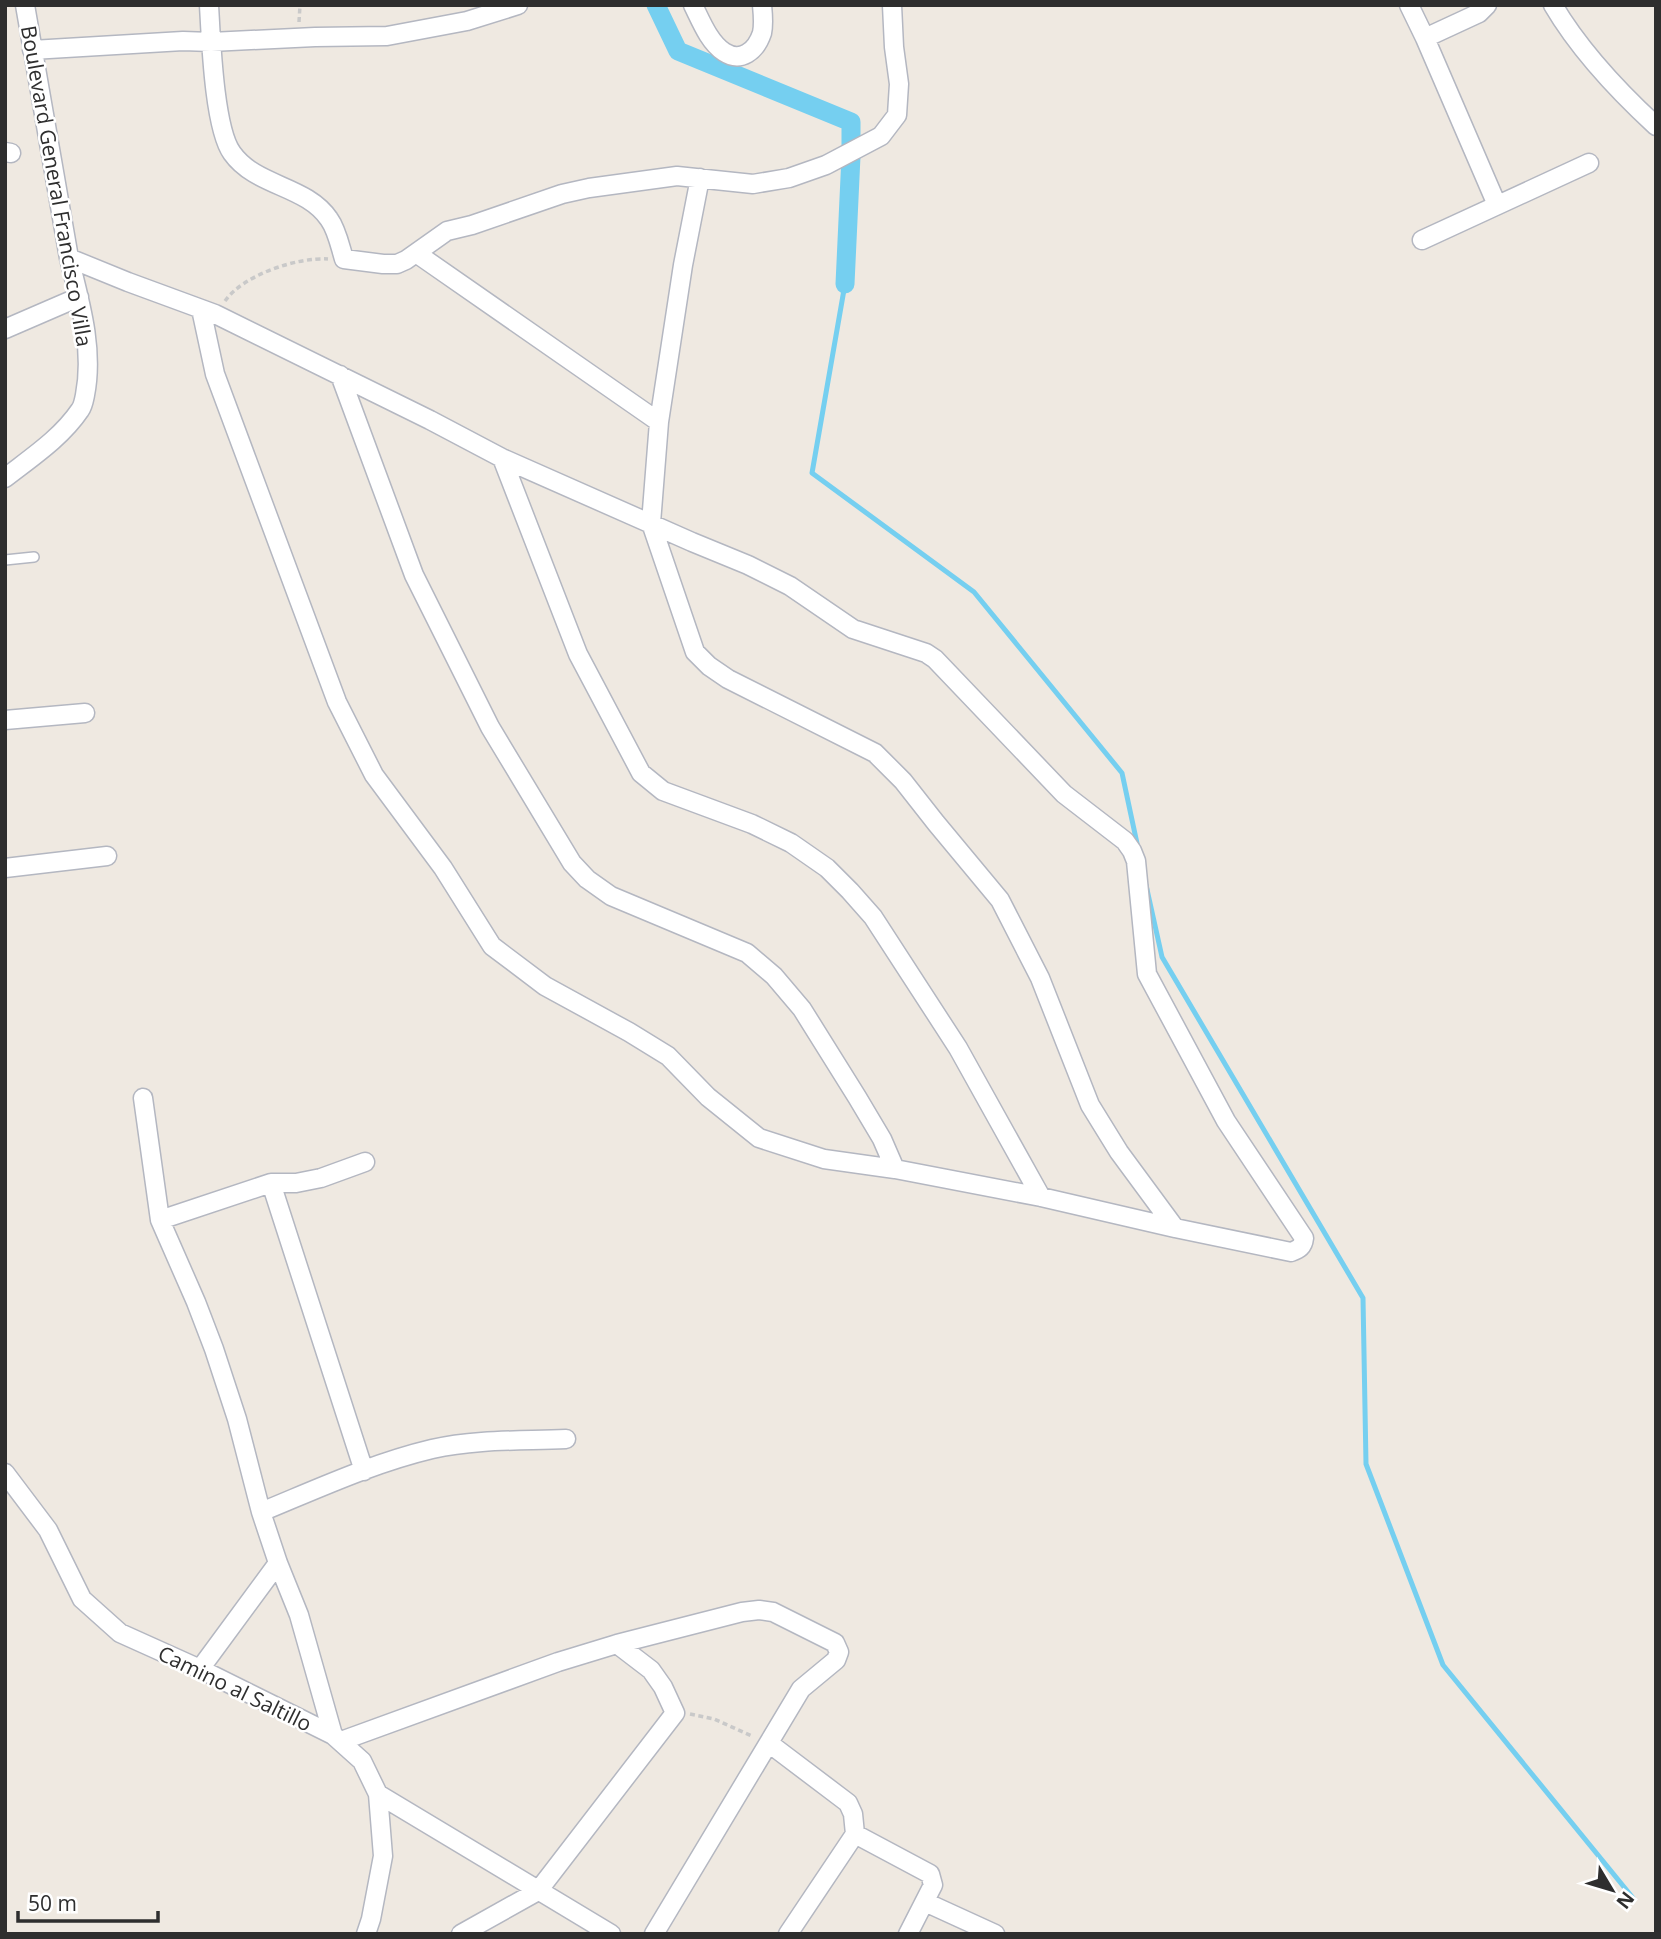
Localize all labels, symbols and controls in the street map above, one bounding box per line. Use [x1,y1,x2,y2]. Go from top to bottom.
street label: Boulevard General Francisco Villa [15,23,99,349]
street label: Camino al Saltillo [154,1639,316,1737]
north arrow [1577,1855,1647,1925]
scale bar [18,1880,158,1924]
text: N [1610,1886,1640,1915]
text: 50 m [28,1889,77,1917]

